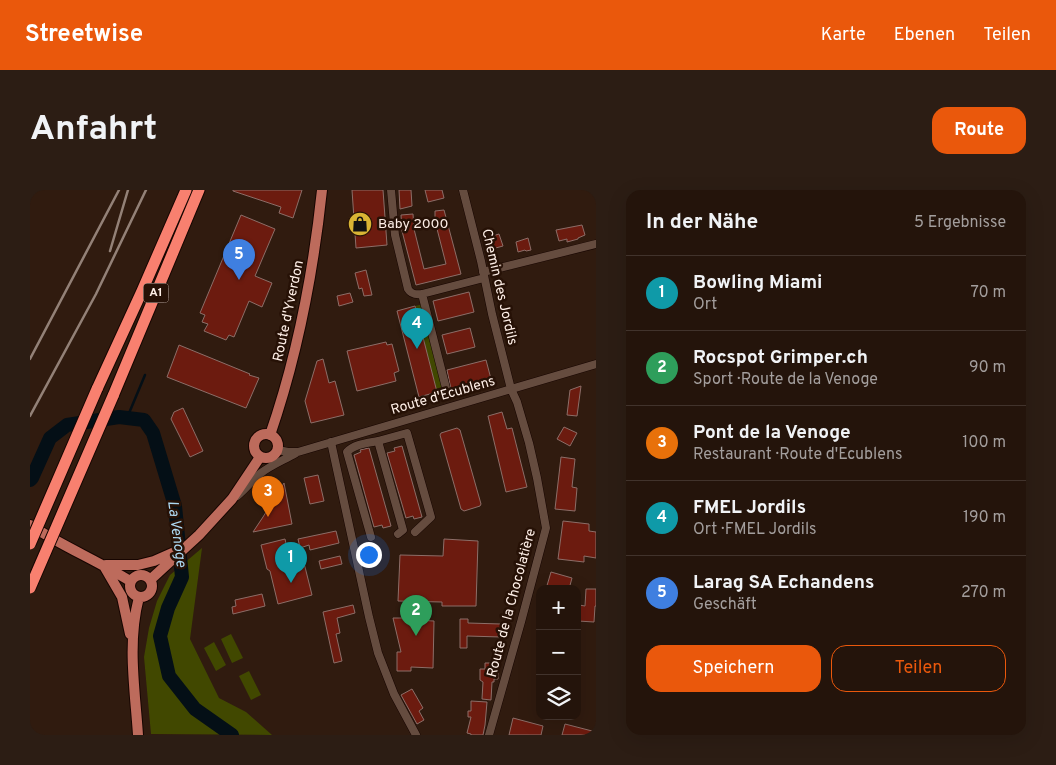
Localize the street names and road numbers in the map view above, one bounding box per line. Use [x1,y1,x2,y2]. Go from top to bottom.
street label: Chemin des Jordils [477,227,521,347]
street label: Route d'Yverdon [270,259,308,363]
road number: A1 [144,284,168,302]
street label: Route d'Ecublens [389,373,497,419]
street label: Route de la Chocolatière [484,527,540,679]

